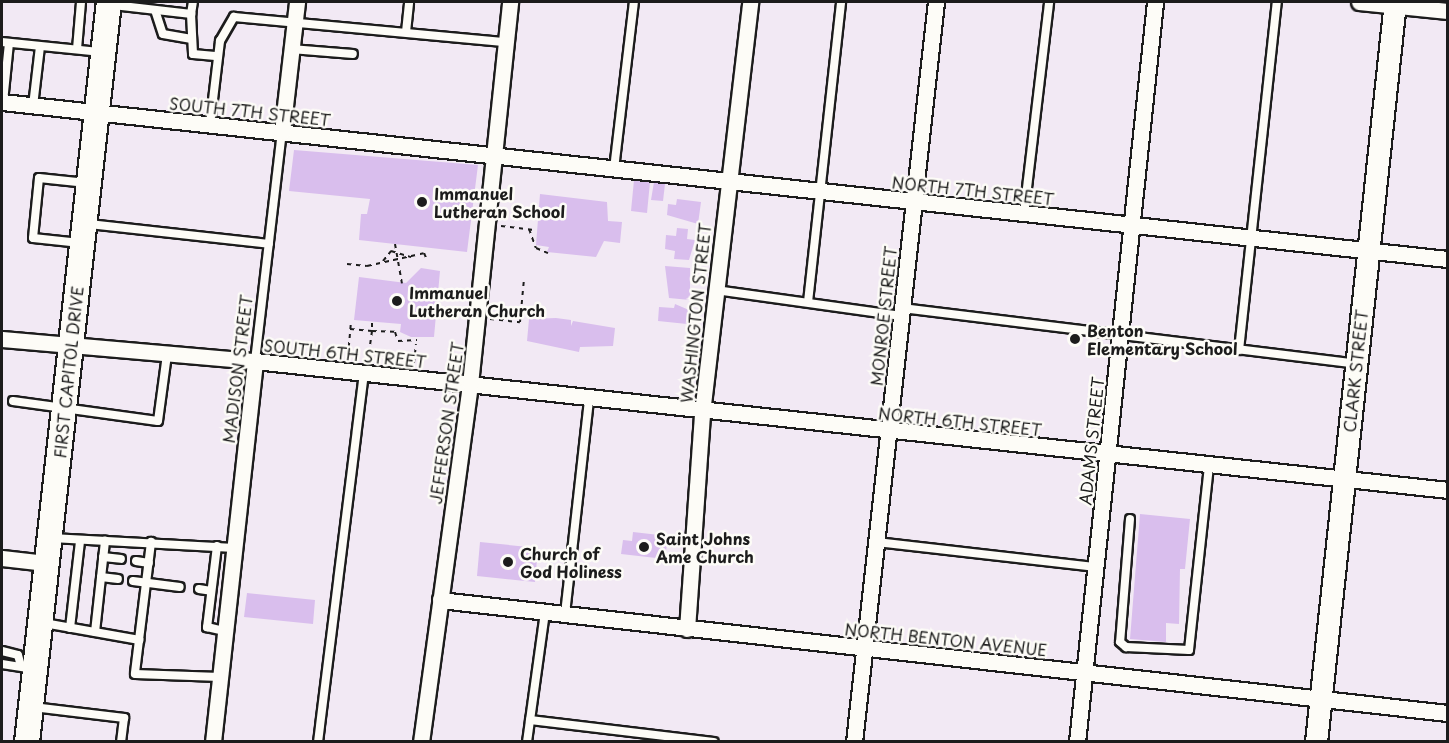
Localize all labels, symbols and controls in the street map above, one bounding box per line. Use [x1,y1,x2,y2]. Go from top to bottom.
street label: SOUTH 7TH STREET [168,93,332,129]
street label: NORTH 7TH STREET [890,172,1056,208]
place label: Immanuel Lutheran School [434,183,565,221]
marker: Immanuel Lutheran School [415,195,429,209]
street label: WASHINGTON STREET [676,221,714,405]
street label: MONROE STREET [866,244,900,388]
place label: Immanuel Lutheran Church [409,282,545,320]
street label: FIRST CAPITOL DRIVE [49,283,87,461]
street label: MADISON STREET [218,294,256,444]
marker: Immanuel Lutheran Church [390,294,404,308]
street label: CLARK STREET [1339,309,1371,433]
place label: Benton Elementary School [1087,320,1238,358]
marker: Benton Elementary School [1068,332,1082,346]
street label: SOUTH 6TH STREET [262,335,428,371]
street label: JEFFERSON STREET [425,341,467,505]
street label: ADAMS STREET [1075,375,1107,507]
street label: NORTH 6TH STREET [876,403,1044,439]
place label: Saint Johns Ame Church [656,528,756,566]
marker: Saint Johns Ame Church [637,540,651,554]
place label: Church of God Holiness [520,543,623,581]
marker: Church of God Holiness [501,555,515,569]
street label: NORTH BENTON AVENUE [843,619,1049,659]

